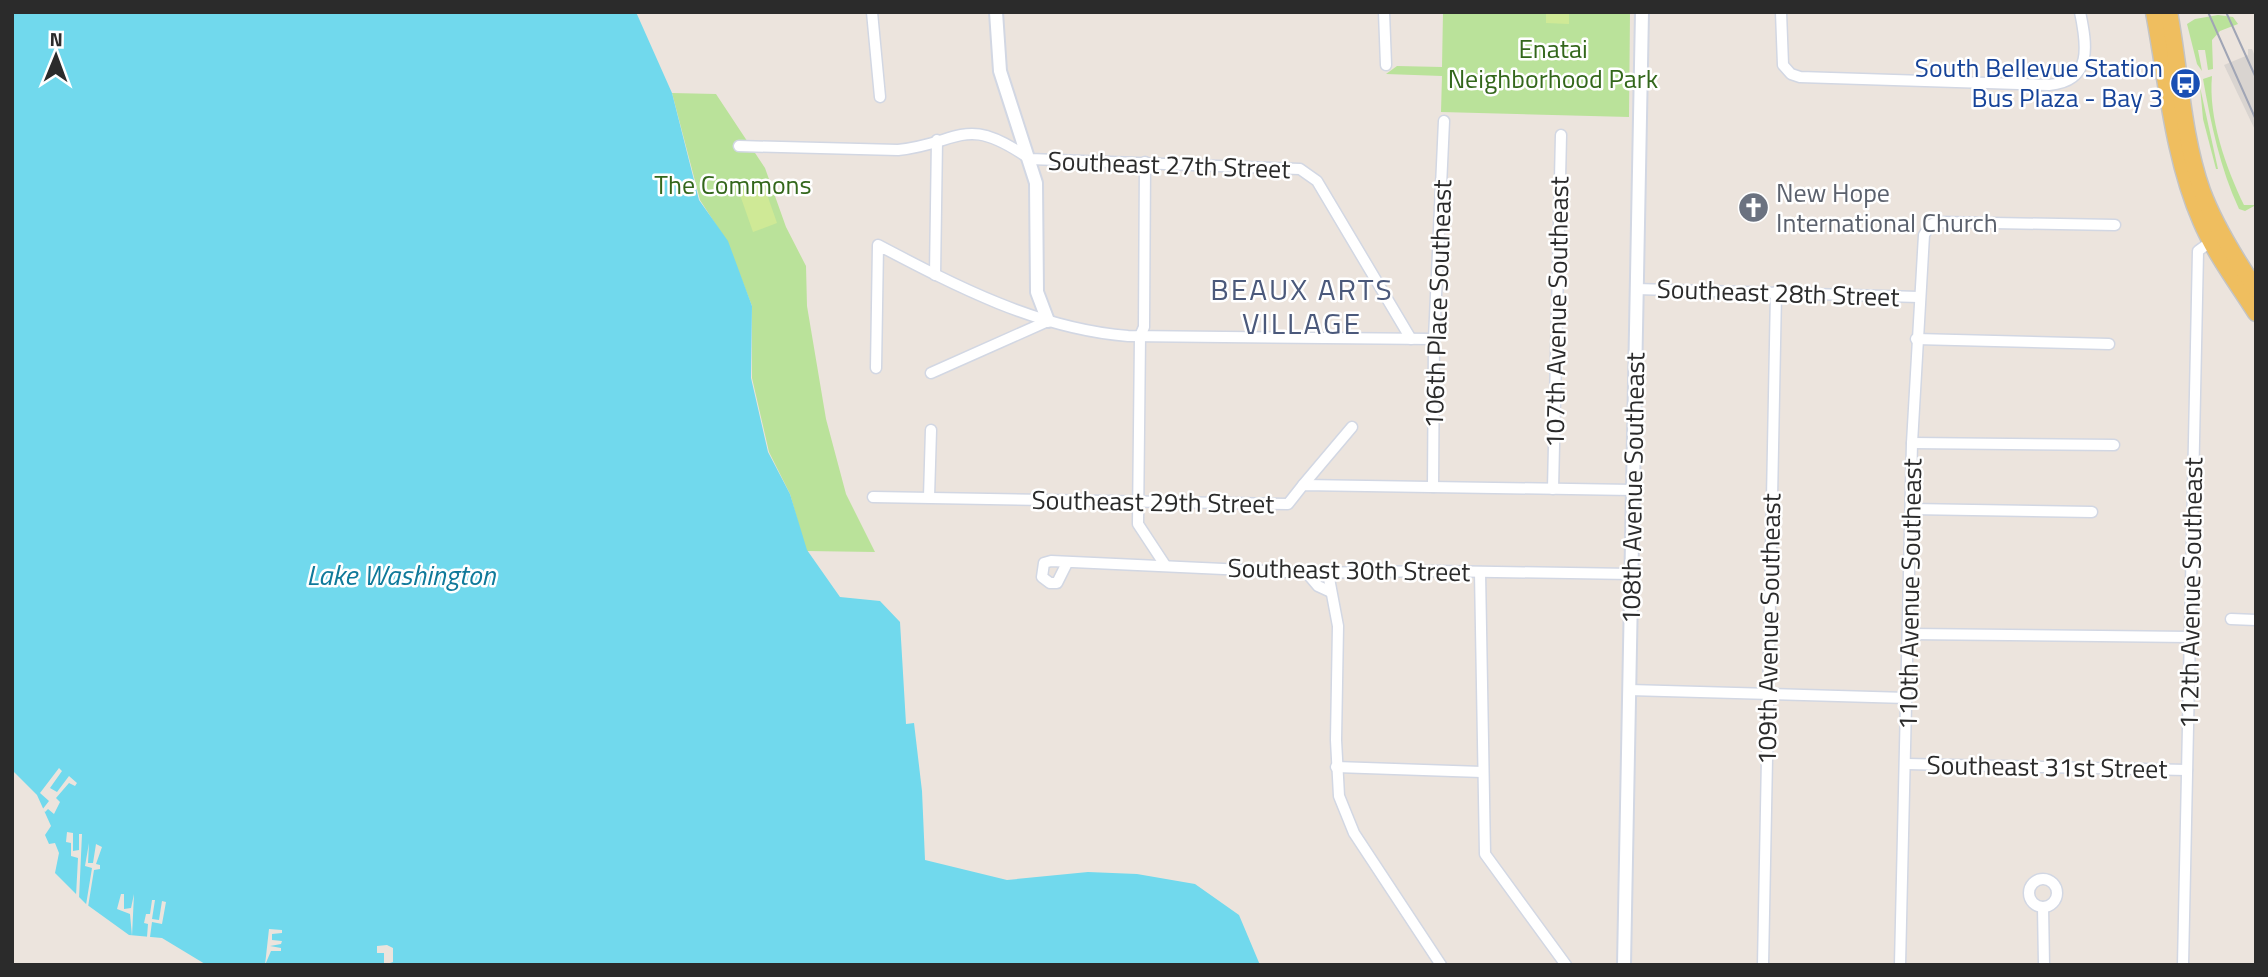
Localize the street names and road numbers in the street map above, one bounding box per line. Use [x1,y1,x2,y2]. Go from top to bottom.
street label: Southeast 27th Street [1047,141,1291,188]
street label: 107th Avenue Southeast [1535,176,1578,448]
street label: 106th Place Southeast [1414,179,1461,429]
street label: Southeast 28th Street [1656,269,1900,316]
street label: 108th Avenue Southeast [1611,352,1654,624]
street label: 112th Avenue Southeast [2169,457,2212,729]
street label: 110th Avenue Southeast [1888,458,1931,730]
street label: Southeast 29th Street [1031,480,1275,523]
street label: 109th Avenue Southeast [1747,493,1790,765]
street label: Southeast 30th Street [1227,548,1471,591]
street label: Southeast 31st Street [1926,745,2168,788]

